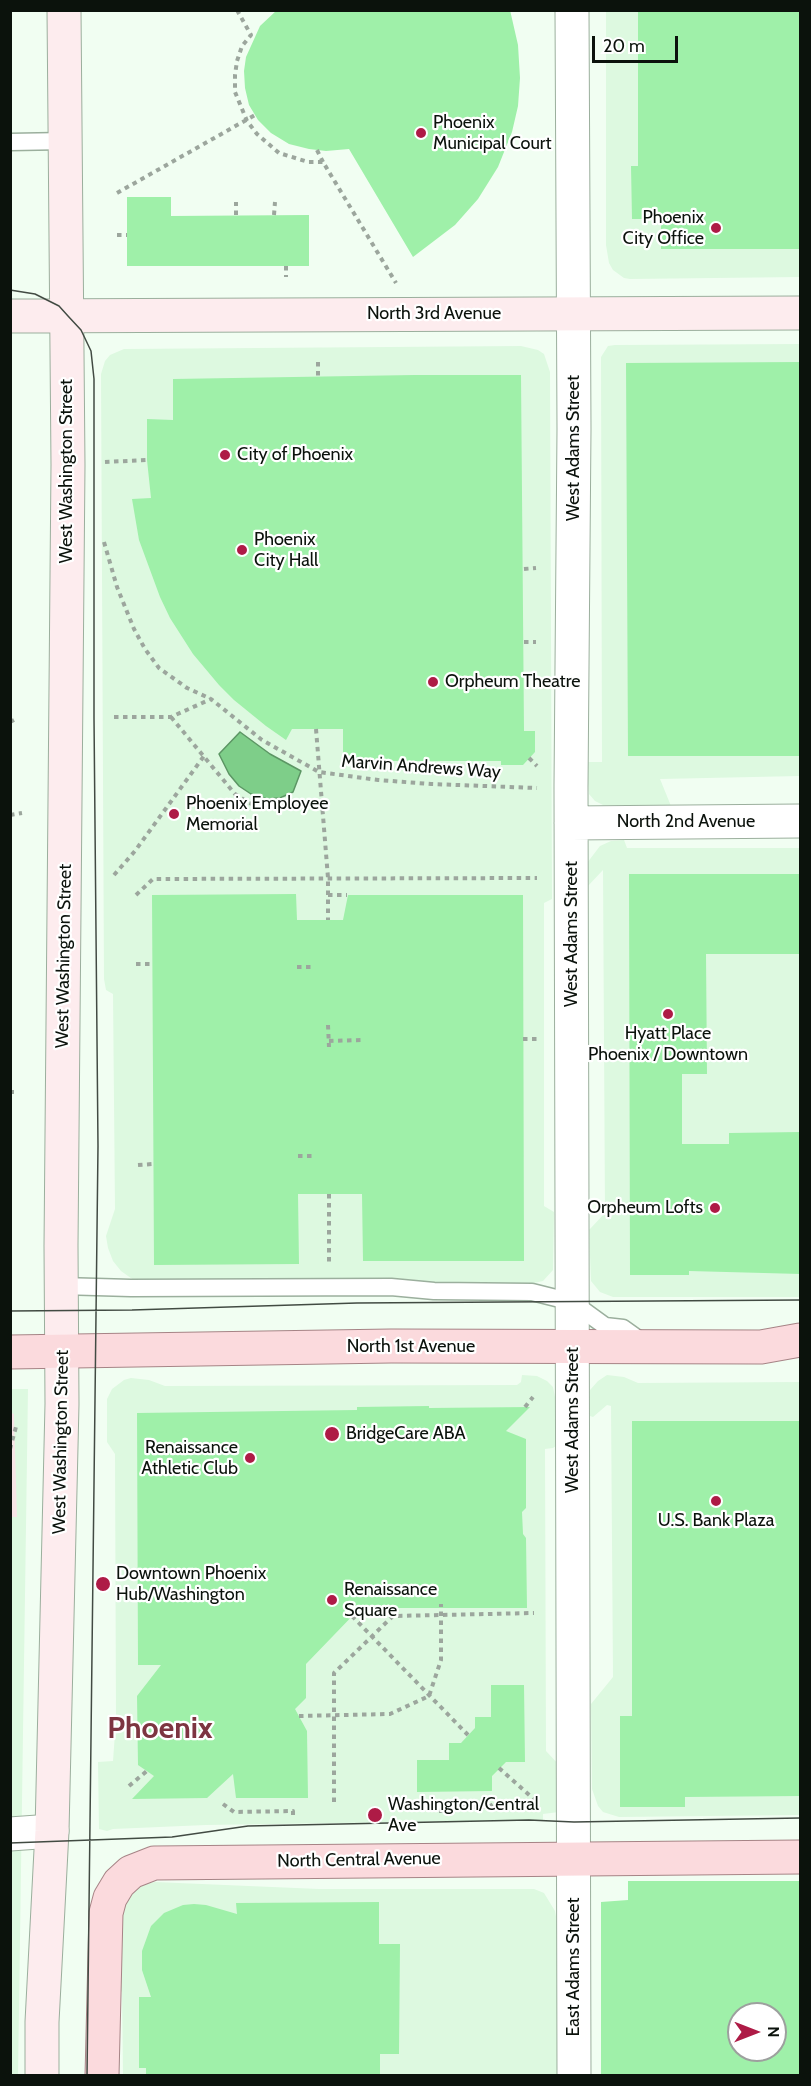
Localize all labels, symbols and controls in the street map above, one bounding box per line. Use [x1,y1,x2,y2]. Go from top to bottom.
scale bar [595,24,680,62]
text: 20 m [603,35,645,57]
place label: Phoenix Municipal Court [433,112,552,154]
marker: Phoenix Municipal Court [414,126,428,140]
place label: Phoenix City Office [623,207,704,250]
marker: Phoenix City Office [709,221,723,235]
street label: North 3rd Avenue [367,303,501,325]
street label: West Adams Street [563,375,585,521]
street label: West Washington Street [56,379,78,563]
place label: City of Phoenix [237,444,353,466]
marker: City of Phoenix [218,448,232,462]
place label: Phoenix City Hall [254,529,318,572]
marker: Phoenix City Hall [235,543,249,557]
place label: Orpheum Theatre [445,671,580,693]
marker: Orpheum Theatre [426,675,440,689]
street label: Marvin Andrews Way [341,751,501,783]
place label: Phoenix Employee Memorial [186,793,328,836]
marker: Phoenix Employee Memorial [167,807,181,821]
street label: North 2nd Avenue [617,811,755,833]
street label: West Adams Street [561,861,583,1007]
street label: West Washington Street [52,864,76,1048]
marker: Hyatt Place Phoenix / Downtown [661,1007,675,1021]
place label: Hyatt Place Phoenix / Downtown [588,1023,748,1066]
place label: Orpheum Lofts [587,1197,703,1219]
marker: Orpheum Lofts [708,1201,722,1215]
street label: North 1st Avenue [347,1336,475,1358]
street label: West Adams Street [562,1347,584,1493]
street label: West Washington Street [49,1350,73,1534]
place label: BridgeCare ABA [346,1423,466,1445]
marker: BridgeCare ABA [323,1425,341,1443]
place label: Renaissance Athletic Club [141,1437,238,1480]
marker: Renaissance Athletic Club [243,1451,257,1465]
marker: U.S. Bank Plaza [709,1494,723,1508]
place label: U.S. Bank Plaza [658,1510,774,1532]
place label: Downtown Phoenix Hub/Washington [116,1563,266,1606]
marker: Downtown Phoenix Hub/Washington [94,1575,112,1593]
place label: Renaissance Square [344,1579,437,1622]
marker: Renaissance Square [325,1593,339,1607]
district label: Phoenix [107,1711,213,1747]
place label: Washington/Central Ave [388,1794,539,1836]
marker: Washington/Central Ave [366,1806,384,1824]
street label: North Central Avenue [277,1848,441,1872]
street label: East Adams Street [563,1897,585,2037]
north arrow [727,2002,787,2062]
text: N [764,2026,783,2038]

